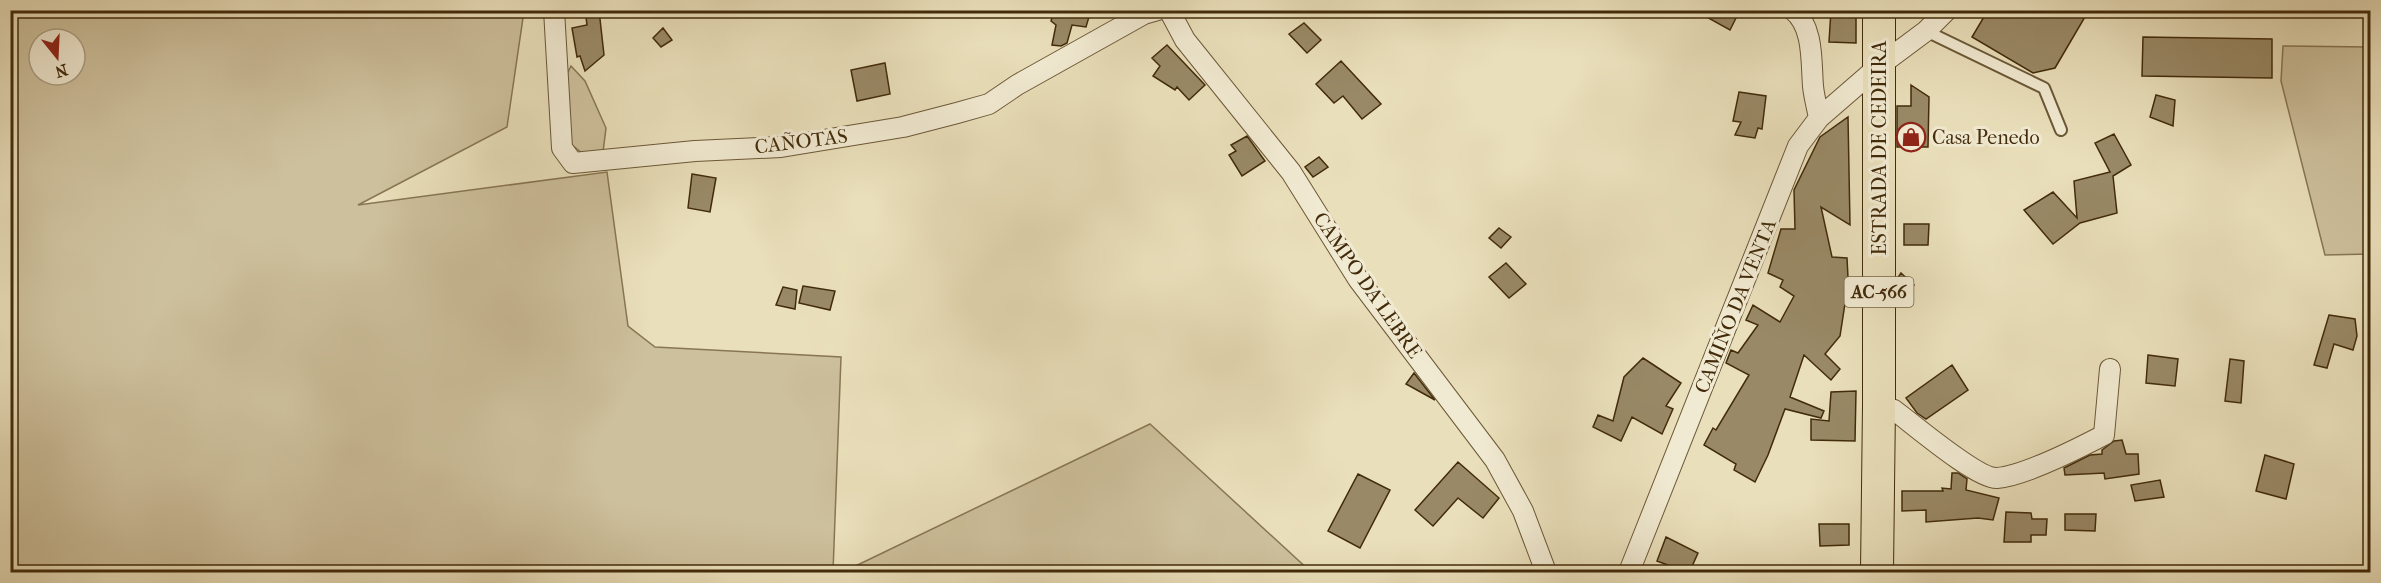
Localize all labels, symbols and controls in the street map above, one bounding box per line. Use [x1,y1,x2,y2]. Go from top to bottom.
north arrow [27,27,87,87]
street label: ESTRADA DE CEDEIRA [1868,39,1891,256]
text: N [52,60,70,82]
shop icon: Casa Penedo [1895,121,1927,153]
street label: CAÑOTAS [753,123,849,159]
place label: Casa Penedo [1932,126,2040,149]
street label: CAMPO DA LEBRE [1309,208,1427,363]
street label: CAMIÑO DA VENTA [1689,214,1781,397]
road number: AC-566 [1844,277,1914,307]

